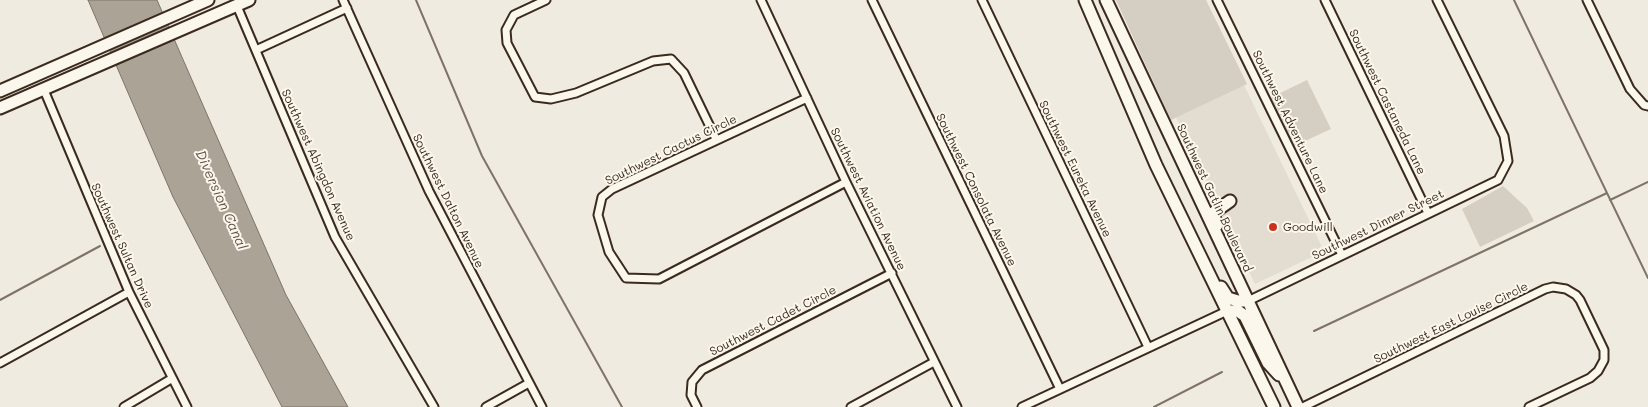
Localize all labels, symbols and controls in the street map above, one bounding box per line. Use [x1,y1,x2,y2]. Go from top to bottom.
street label: Southwest Castaneda Lane [1346,27,1428,177]
street label: Southwest Adventure Lane [1249,48,1331,196]
street label: Southwest Abingdon Avenue [278,87,358,243]
street label: Southwest Eureka Avenue [1036,98,1114,240]
street label: Southwest Consolata Avenue [933,111,1019,269]
street label: Southwest Cactus Circle [603,112,739,188]
street label: Southwest Gatlin Boulevard [1173,122,1255,274]
street label: Southwest Aviation Avenue [827,125,909,273]
street label: Southwest Dalton Avenue [409,132,487,270]
water label: Diversion Canal [191,148,251,252]
street label: Southwest Sultan Drive [88,181,156,311]
street label: Southwest Dinner Street [1310,187,1446,263]
place label: Goodwill [1283,220,1333,234]
marker: Goodwill [1267,221,1279,233]
street label: Southwest East Louise Circle [1371,279,1531,367]
street label: Southwest Cadet Circle [707,283,839,359]

